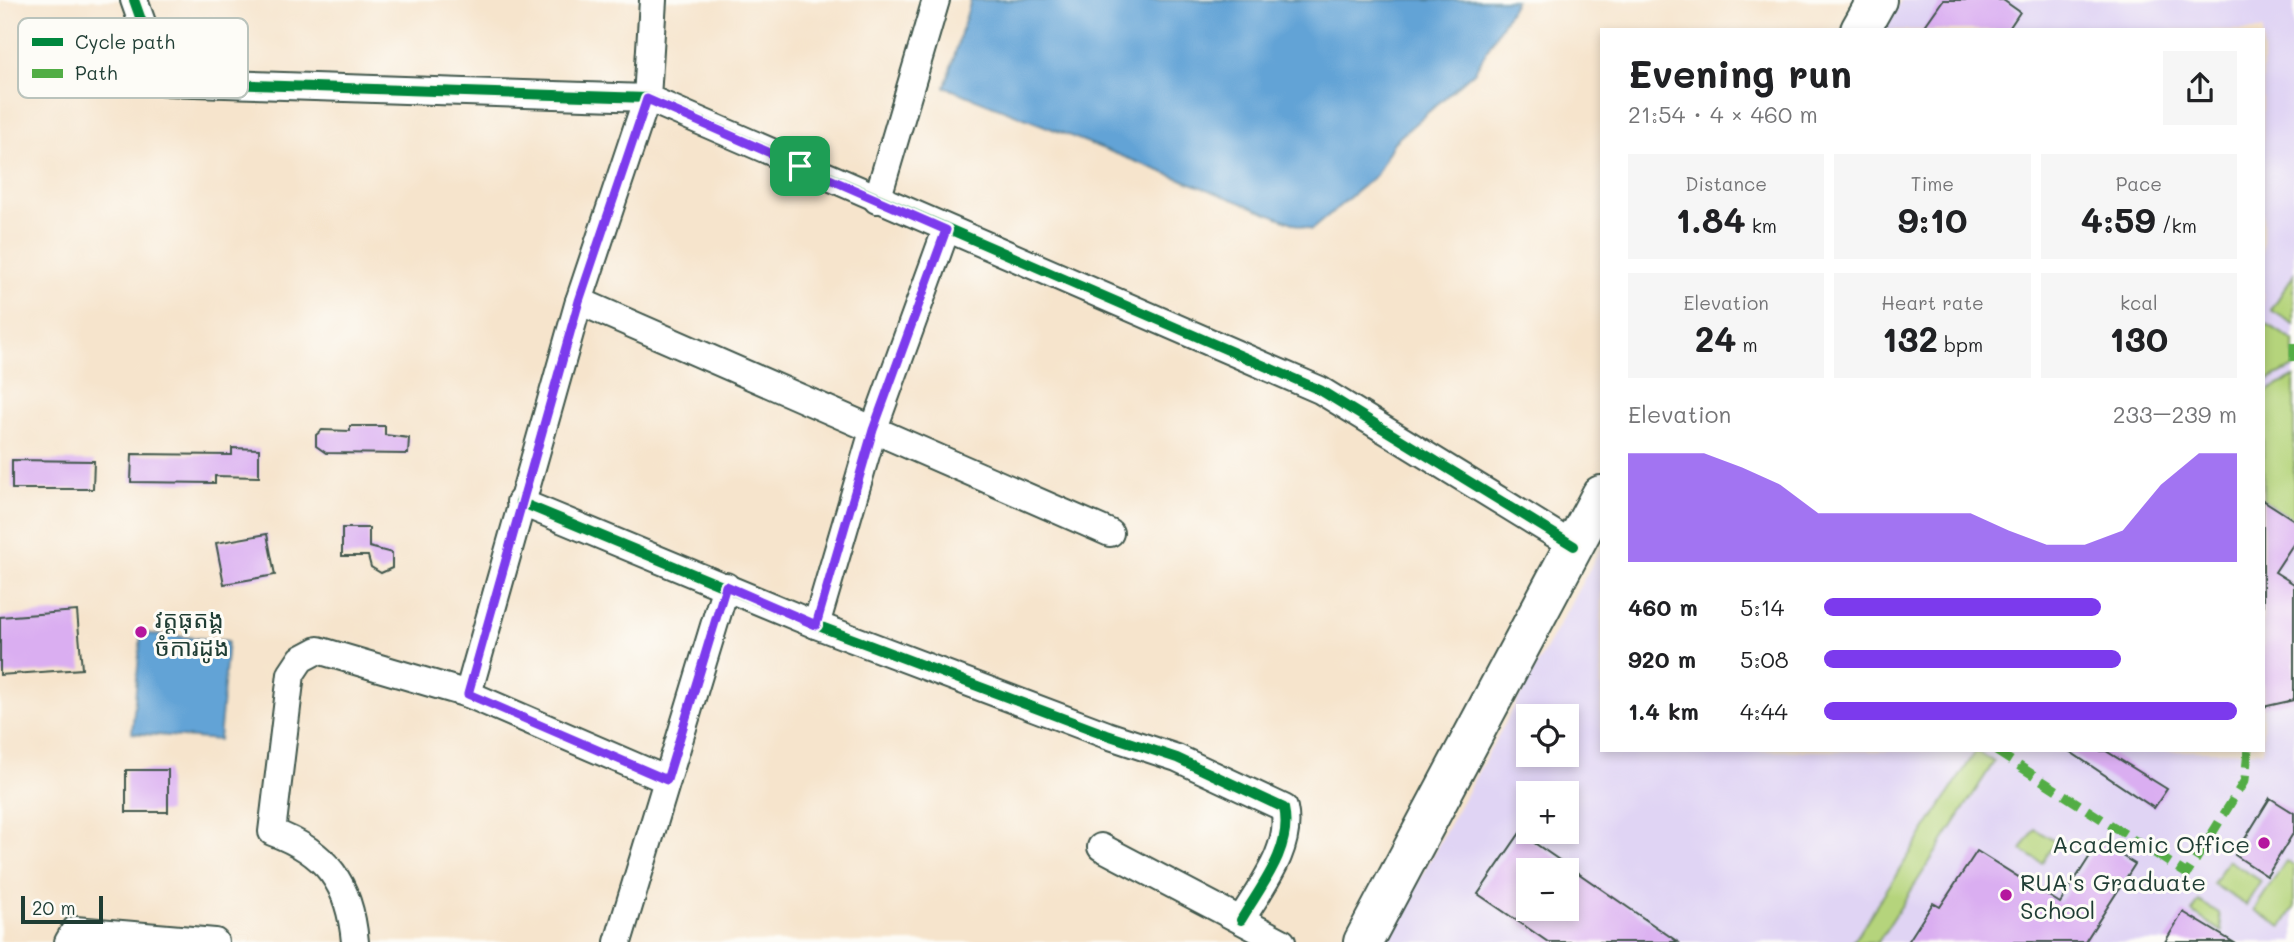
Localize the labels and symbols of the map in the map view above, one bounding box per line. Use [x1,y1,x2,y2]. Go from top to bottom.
legend [18,18,248,98]
text: Cycle path [75,29,175,54]
text: Path [75,60,118,85]
pin [770,136,830,196]
place label: វត្តធុតង្គ ចំការដូង [155,603,229,663]
marker: វត្តធុតង្គ ចំការដូង [133,624,149,640]
place label: Academic Office [2052,828,2250,859]
marker: Academic Office [2256,835,2272,851]
place label: RUA's Graduate School [2020,866,2206,925]
marker: RUA's Graduate School [1998,887,2014,903]
scale bar [21,893,103,925]

